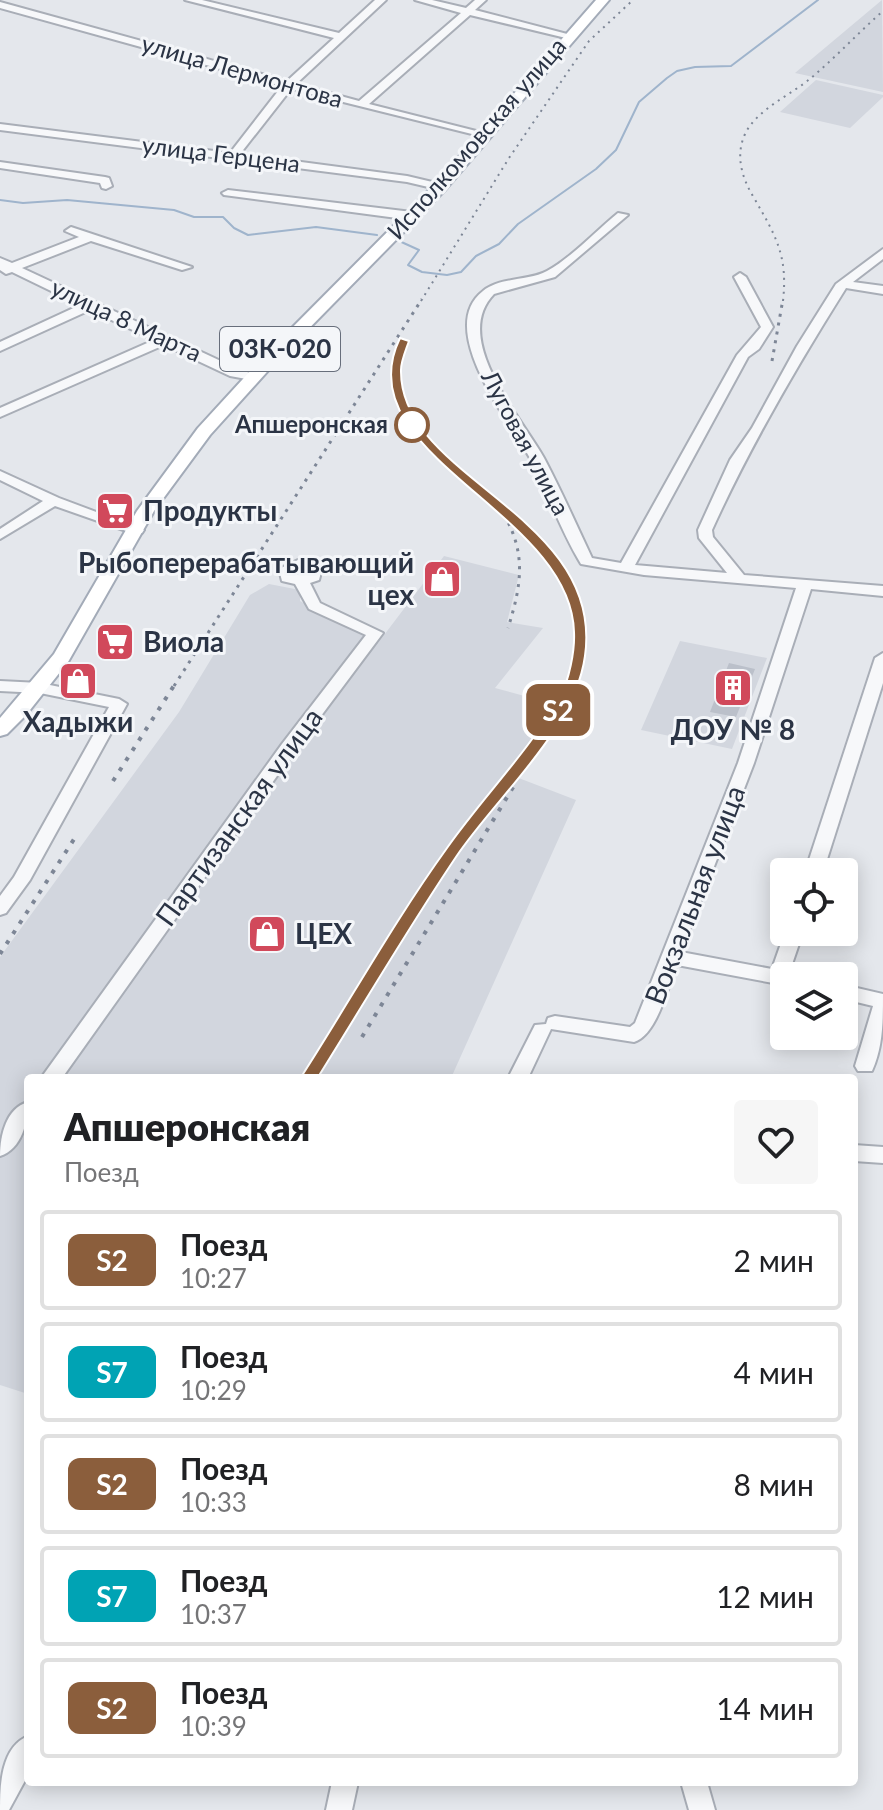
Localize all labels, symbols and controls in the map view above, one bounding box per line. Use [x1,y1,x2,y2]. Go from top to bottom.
street label: улица Лермонтова [138,28,346,113]
street label: Исполкомовская улица [380,31,571,245]
street label: улица Герцена [141,129,302,178]
street label: улица 8 Марта [47,272,206,367]
road number: 03К-020 [220,327,340,371]
street label: Луговая улица [476,364,577,520]
marker: Апшеронская [395,408,429,442]
place label: Апшеронская [234,409,388,438]
supermarket icon: Продукты [94,490,136,532]
place label: Продукты [143,493,277,527]
place label: Рыбоперерабатывающий цех [78,545,414,611]
shop icon: Рыбоперерабатывающий цех [421,558,463,600]
supermarket icon: Виола [94,621,136,663]
place label: Виола [143,624,224,658]
shop icon: Хадыжи [57,660,99,702]
building icon: ДОУ № 8 [712,667,754,709]
line badge: S2 [522,684,594,736]
text: S2 [542,693,574,727]
street label: Партизанская улица [148,701,329,932]
place label: Хадыжи [23,704,133,738]
place label: ДОУ № 8 [671,712,795,746]
street label: Вокзальная улица [637,780,751,1009]
map controls [770,858,858,1050]
button: locate [770,858,858,946]
shop icon: ЦЕХ [246,913,288,955]
place label: ЦЕХ [295,916,352,950]
button: layers [770,962,858,1050]
button: heart [734,1100,818,1184]
text: Апшеронская [64,1103,310,1149]
text: Поезд [64,1156,139,1188]
text: Поезд [180,1226,268,1262]
text: 2 мин [734,1242,814,1278]
text: S2 [96,1243,128,1277]
text: 10:27 [180,1262,247,1294]
text: Поезд [180,1338,268,1374]
text: 4 мин [734,1354,814,1390]
text: S7 [96,1355,128,1389]
text: 10:29 [180,1374,247,1406]
text: Поезд [180,1450,268,1486]
text: 8 мин [734,1466,814,1502]
text: S2 [96,1467,128,1501]
text: 10:33 [180,1486,247,1518]
text: Поезд [180,1562,268,1598]
text: 12 мин [716,1578,814,1614]
text: S7 [96,1579,128,1613]
text: 10:37 [180,1598,247,1630]
text: Поезд [180,1674,268,1710]
text: 14 мин [716,1690,814,1726]
text: S2 [96,1691,128,1725]
text: 10:39 [180,1710,247,1742]

